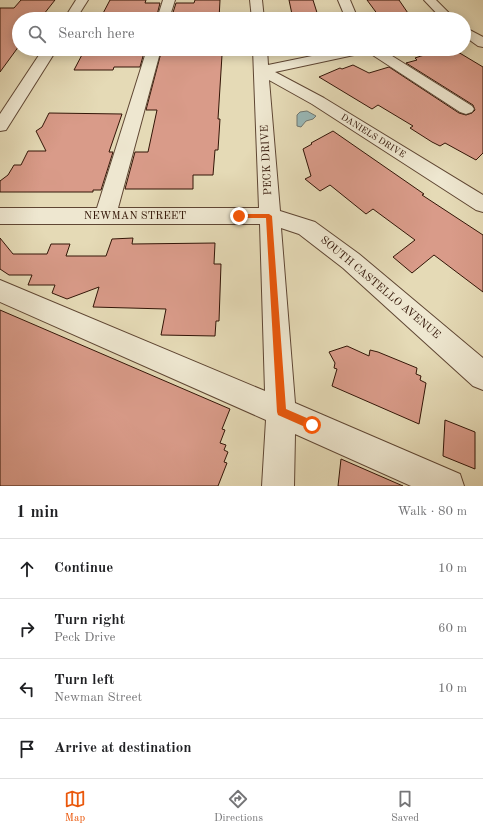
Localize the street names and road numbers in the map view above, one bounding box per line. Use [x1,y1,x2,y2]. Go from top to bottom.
street label: DANIELS DRIVE [339,112,407,160]
street label: PECK DRIVE [260,124,274,196]
street label: NEWMAN STREET [84,211,186,222]
street label: SOUTH CASTELLO AVENUE [318,235,442,341]

